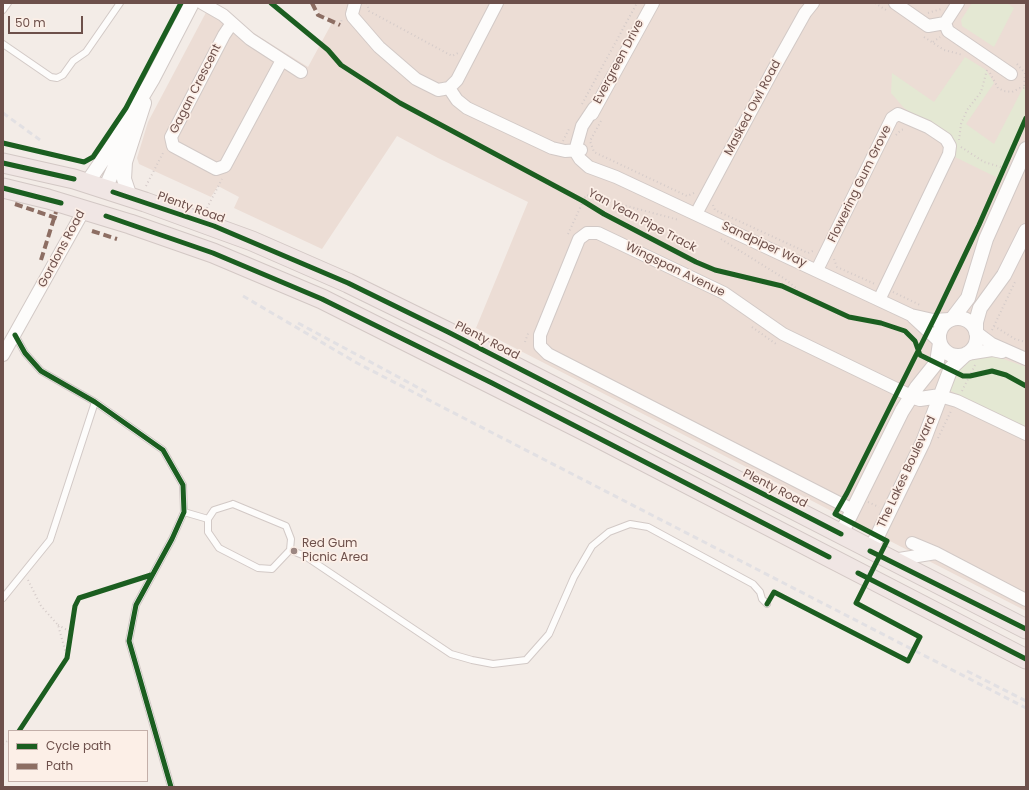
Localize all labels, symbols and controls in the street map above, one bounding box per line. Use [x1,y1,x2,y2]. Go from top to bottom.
scale bar [10,8,85,34]
text: 50 m [15,14,46,31]
street label: Evergreen Drive [591,17,647,107]
street label: Gagan Crescent [167,42,225,136]
street label: Masked Owl Road [722,58,784,158]
street label: Flowering Gum Grove [825,123,895,245]
street label: Yan Yean Pipe Track [585,186,699,256]
street label: Plenty Road [155,189,227,227]
street label: Gordons Road [36,208,88,290]
street label: Sandpiper Way [719,219,809,271]
street label: Wingspan Avenue [623,240,727,300]
street label: Plenty Road [452,319,522,363]
street label: The Lakes Boulevard [875,414,939,530]
street label: Plenty Road [740,467,810,511]
place label: Red Gum Picnic Area [302,537,368,565]
marker: Red Gum Picnic Area [289,546,299,556]
legend [8,730,148,782]
text: Cycle path [46,737,111,754]
text: Path [46,757,73,774]

